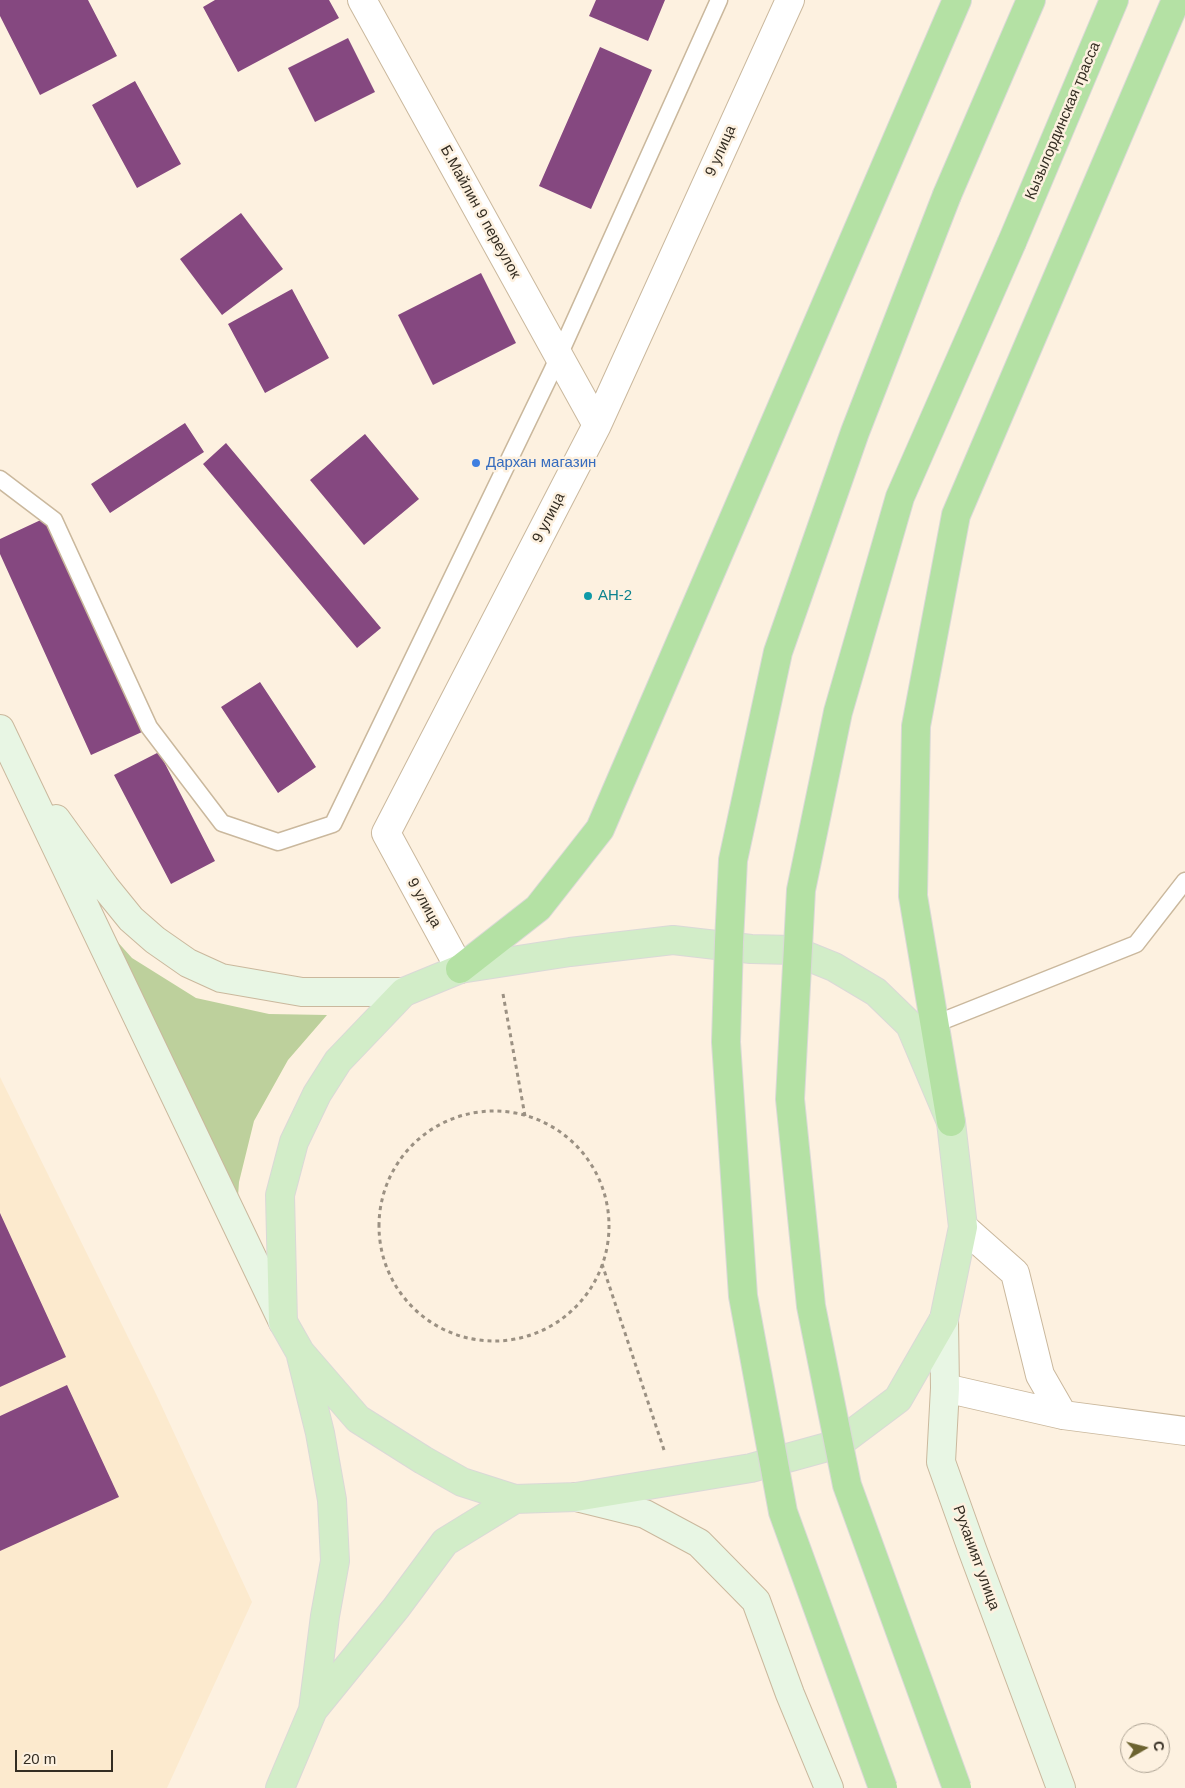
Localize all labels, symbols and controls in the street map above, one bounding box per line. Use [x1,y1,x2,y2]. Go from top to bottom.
street label: Кызылординская трасса [1022,39,1104,203]
street label: 9 улица [702,123,740,179]
street label: Б.Майлин 9 переулок [436,142,524,282]
place label: Дархан магазин [486,454,596,472]
marker: Дархан магазин [470,457,482,469]
street label: 9 улица [529,490,569,546]
place label: АН-2 [598,587,632,605]
marker: АН-2 [582,590,594,602]
street label: 9 улица [403,875,445,931]
street label: Руханият улица [949,1503,1003,1613]
north arrow [1120,1723,1170,1773]
scale bar [18,1740,115,1772]
text: С [1150,1740,1167,1752]
text: 20 m [23,1750,56,1767]

